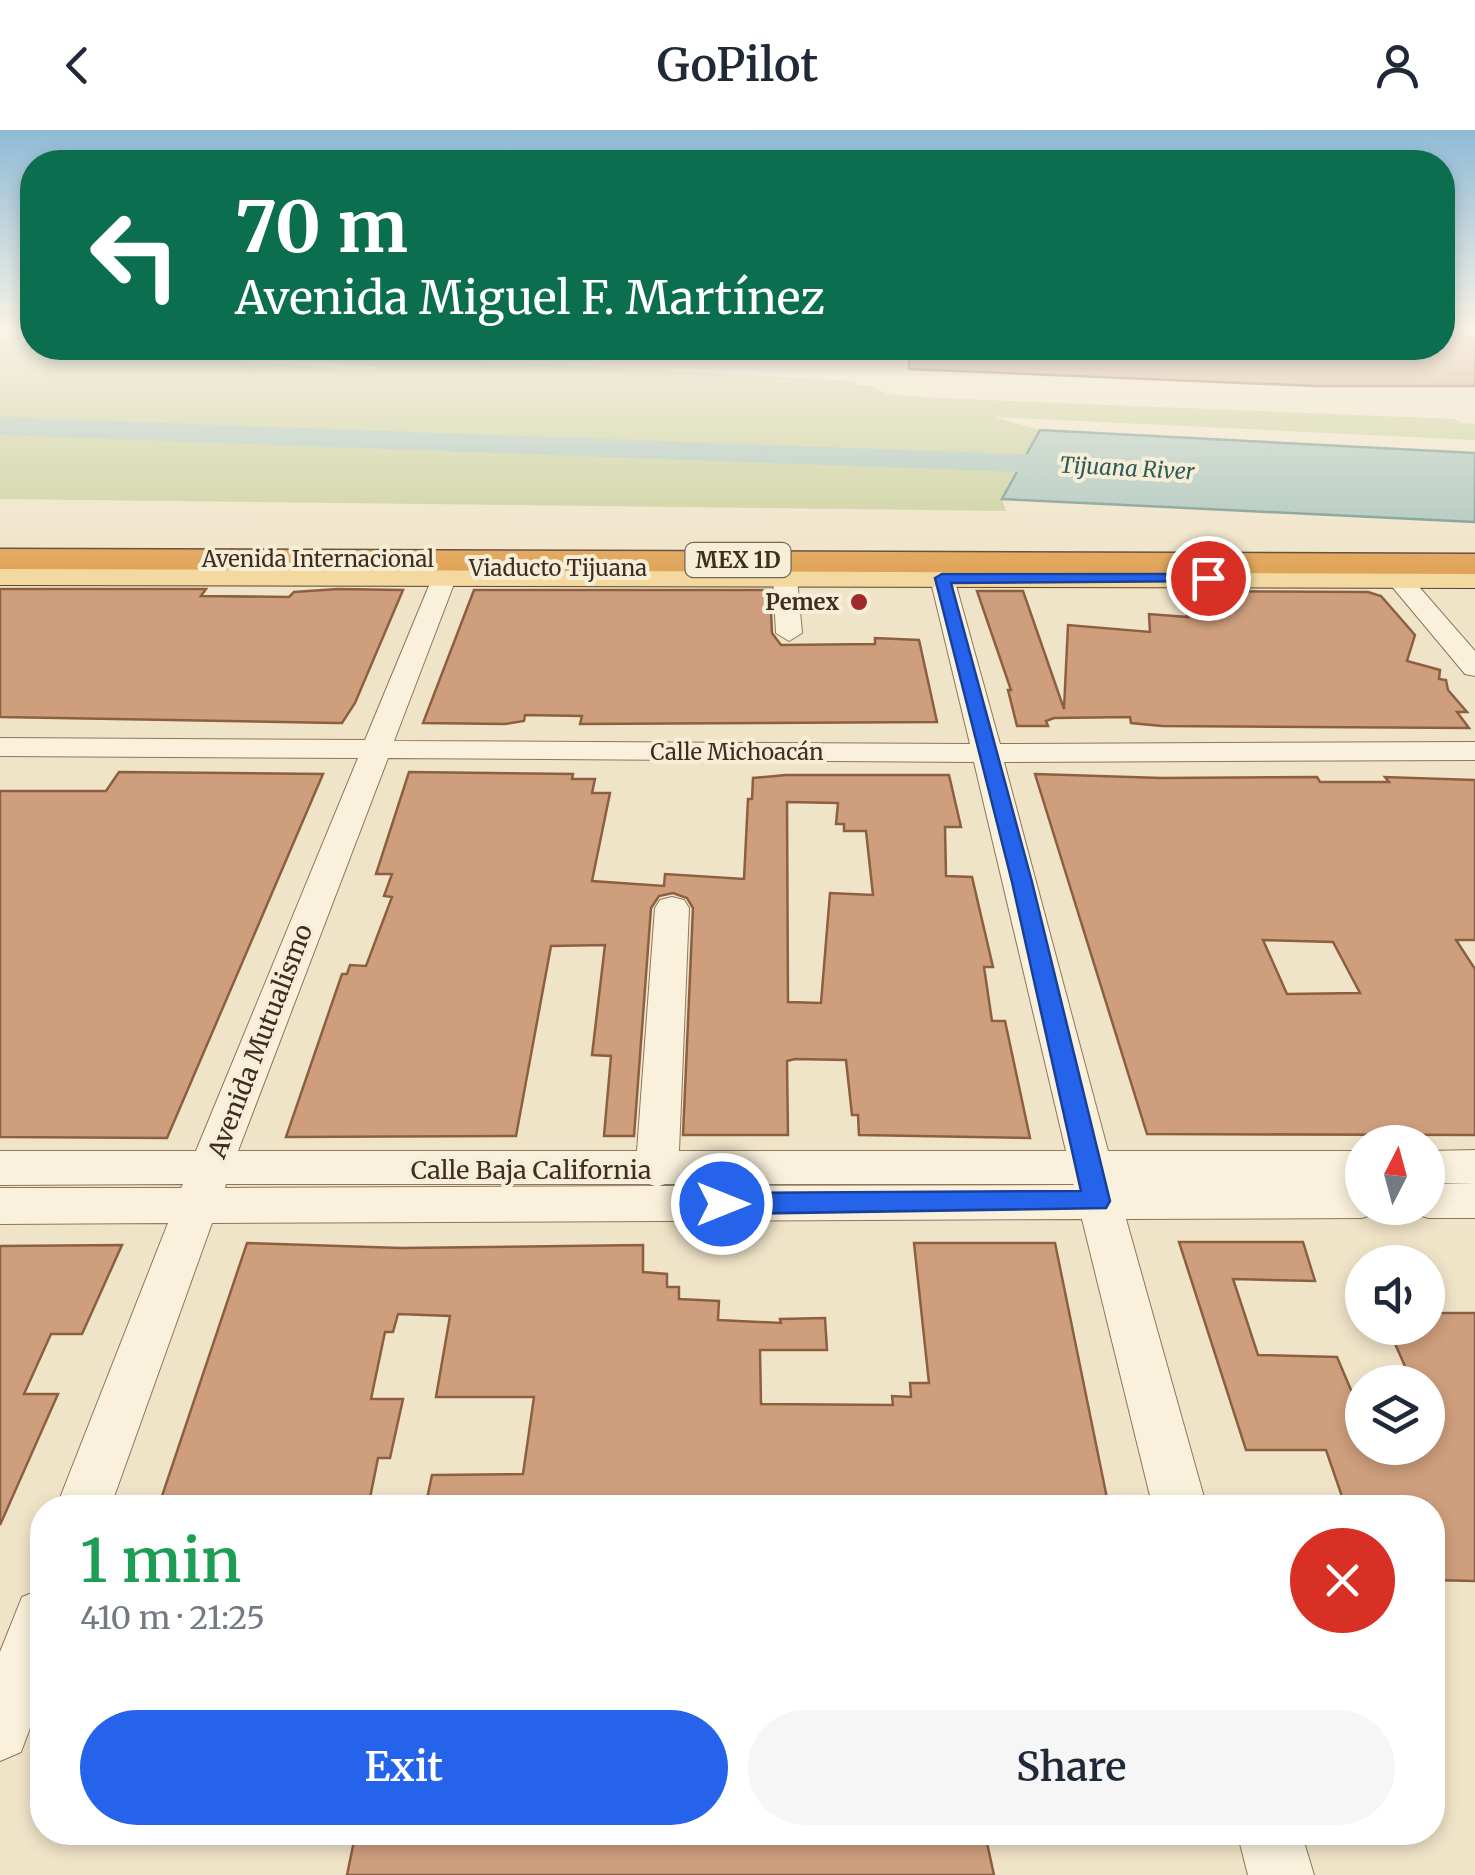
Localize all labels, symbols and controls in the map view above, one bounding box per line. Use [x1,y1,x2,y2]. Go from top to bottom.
text: GoPilot [657,37,818,93]
icon: back [50,38,105,93]
icon: person [1370,38,1425,93]
text: 70 m [235,183,408,271]
icon: left [70,190,200,320]
text: Avenida Miguel F. Martínez [235,270,825,326]
water label: Tijuana River [1059,450,1196,486]
pin [1166,536,1251,621]
road number: MEX 1D [686,543,790,577]
street label: Avenida Internacional [201,545,434,573]
icon: arrive [1181,551,1236,606]
street label: Viaducto Tijuana [468,554,647,582]
place label: Pemex [765,588,839,616]
marker: Pemex [848,591,870,613]
street label: Calle Michoacán [650,738,824,766]
street label: Avenida Mutualismo [200,919,319,1163]
north arrow [1345,1125,1445,1225]
map controls [1345,1125,1445,1465]
position arrow [670,1152,774,1256]
street label: Calle Baja California [411,1154,651,1186]
button: sound [1345,1245,1445,1345]
button: layers [1345,1365,1445,1465]
text: 1 min [80,1523,241,1598]
button: close [1290,1528,1395,1633]
text: 410 m · 21:25 [80,1598,265,1638]
button: Exit [80,1710,728,1825]
button: Share [748,1710,1395,1825]

